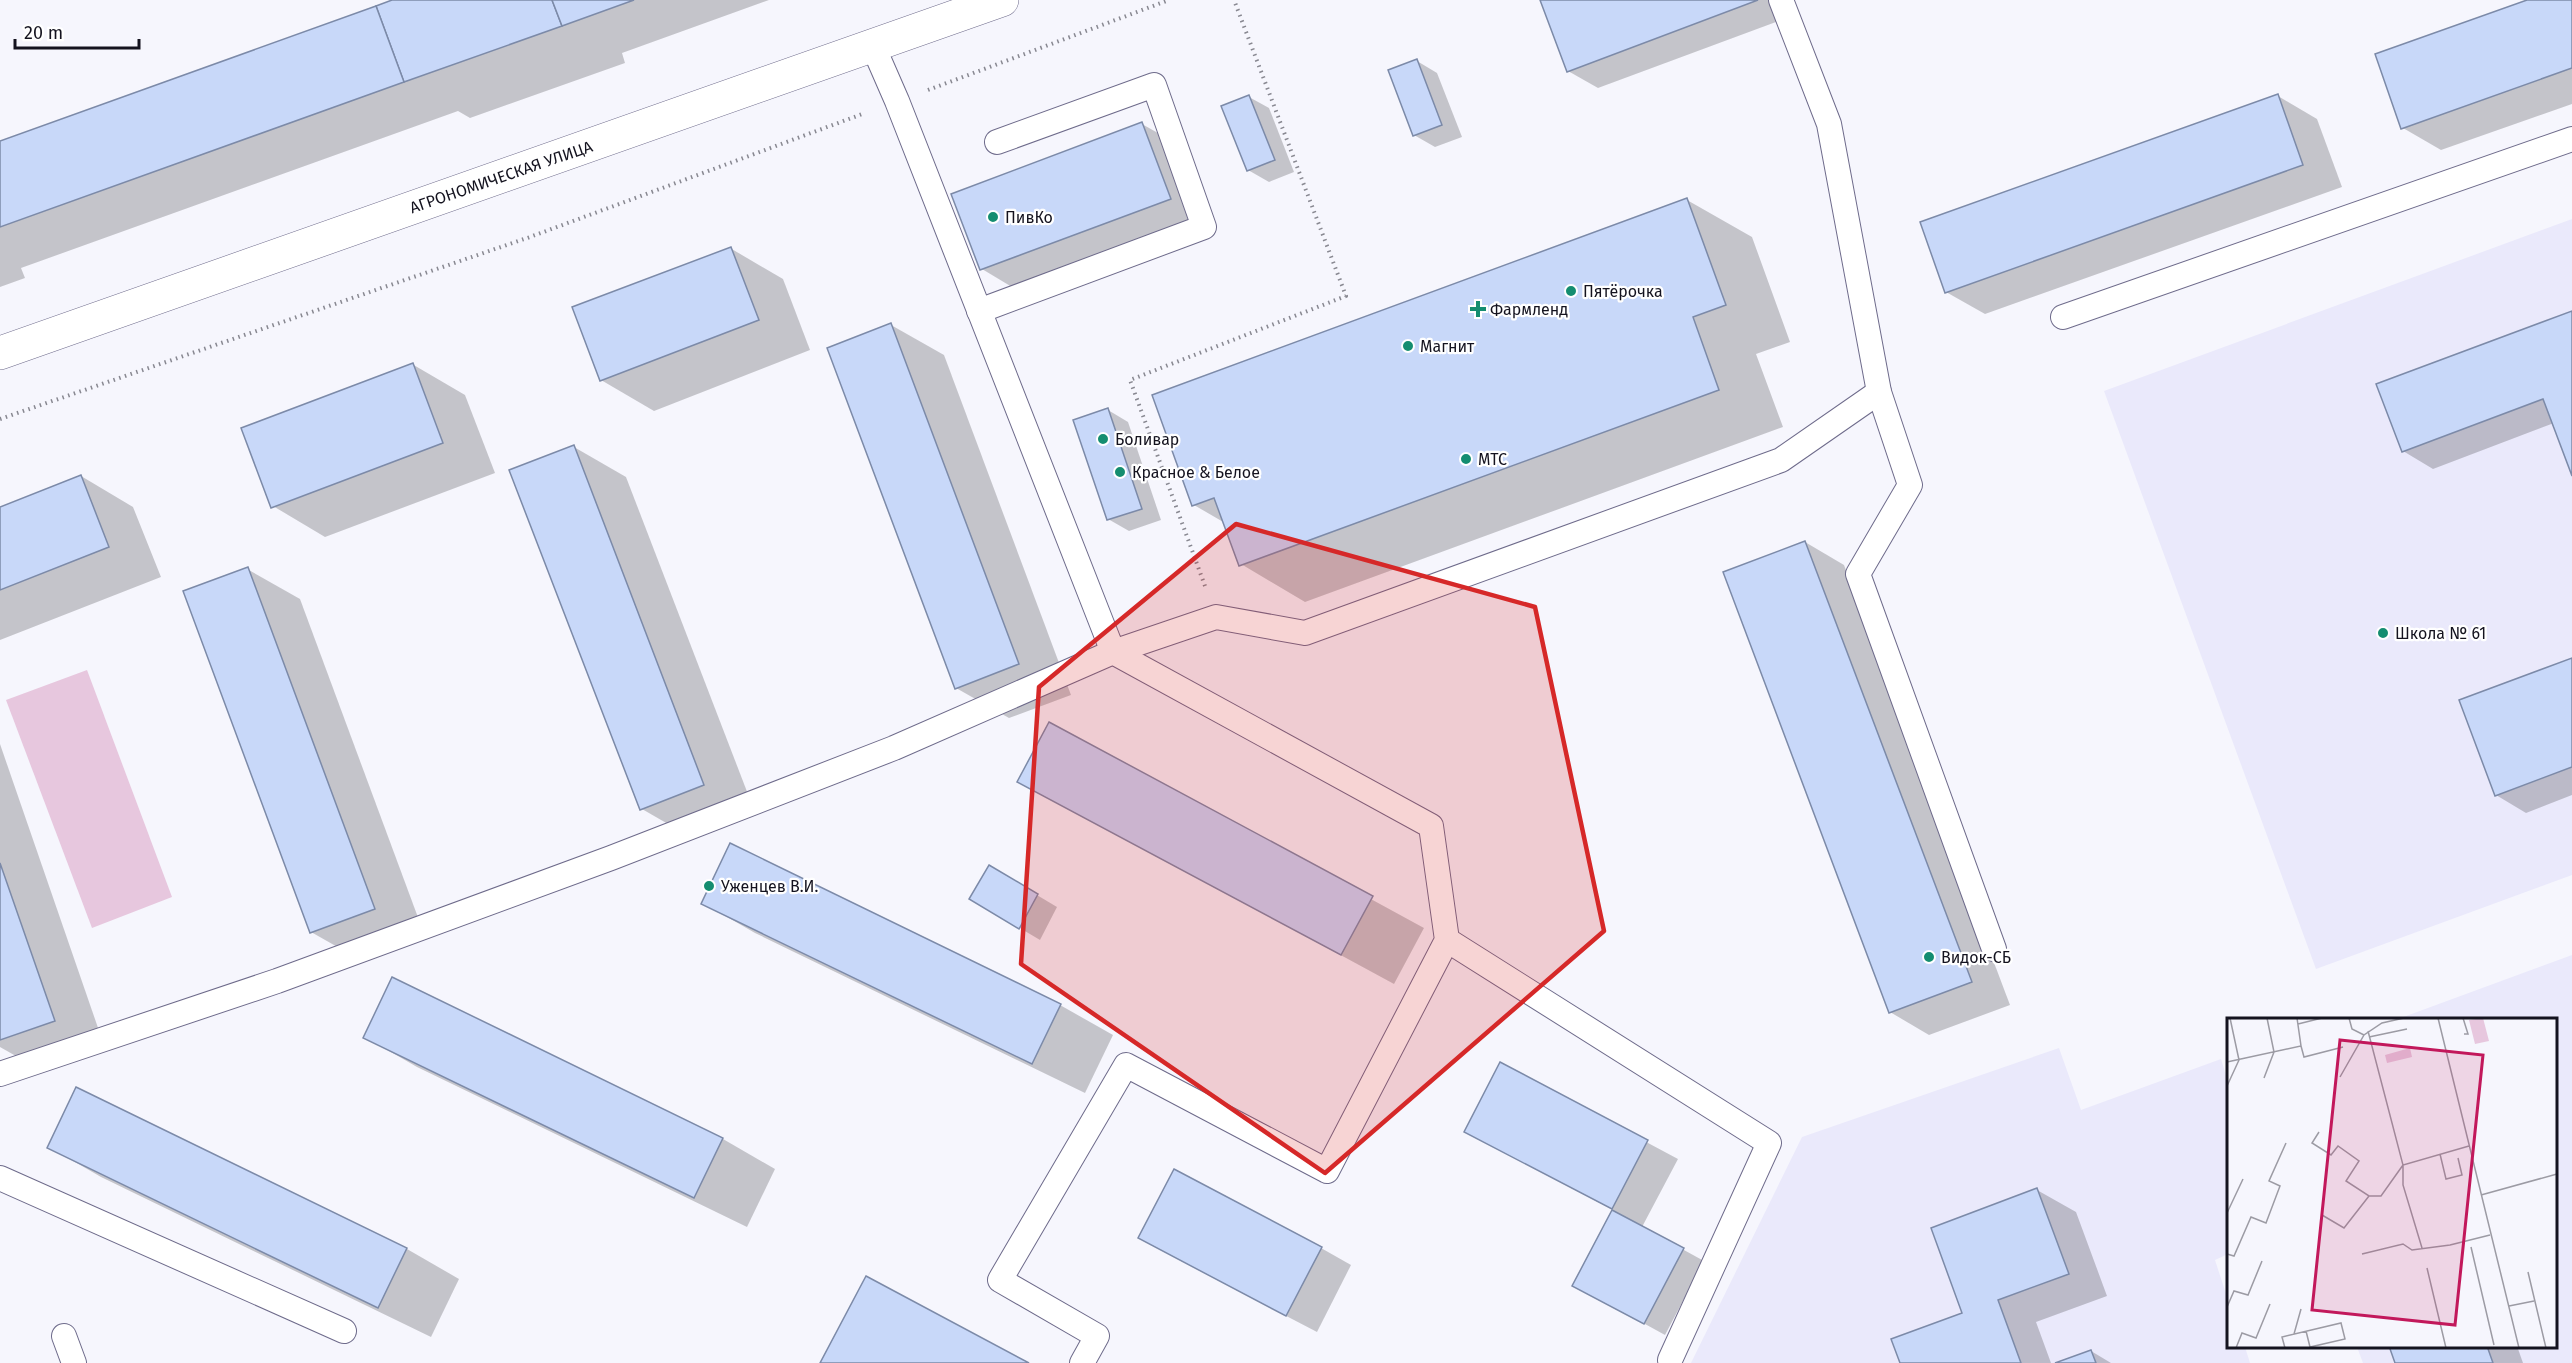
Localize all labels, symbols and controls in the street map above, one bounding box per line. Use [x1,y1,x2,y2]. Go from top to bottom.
scale bar [15,12,140,50]
text: 20 m [24,22,63,44]
street label: АГРОНОМИЧЕСКАЯ УЛИЦА [407,136,596,217]
place label: ПивКо [1005,208,1053,227]
marker: ПивКо [986,210,1000,224]
place label: Пятёрочка [1583,282,1663,301]
marker: Пятёрочка [1564,284,1578,298]
place label: Фармленд [1490,300,1568,319]
marker: Фармленд [1471,302,1485,316]
place label: Магнит [1420,337,1475,356]
marker: Магнит [1401,339,1415,353]
place label: Боливар [1115,430,1179,449]
marker: Боливар [1096,432,1110,446]
place label: МТС [1478,450,1507,469]
marker: МТС [1459,452,1473,466]
place label: Красное & Белое [1132,463,1260,482]
marker: Красное & Белое [1113,465,1127,479]
place label: Школа № 61 [2395,624,2486,643]
marker: Школа № 61 [2376,626,2390,640]
place label: Уженцев В.И. [721,877,818,896]
marker: Уженцев В.И. [702,879,716,893]
place label: Видок-СБ [1941,948,2011,967]
marker: Видок-СБ [1922,950,1936,964]
inset map [2227,1018,2557,1348]

